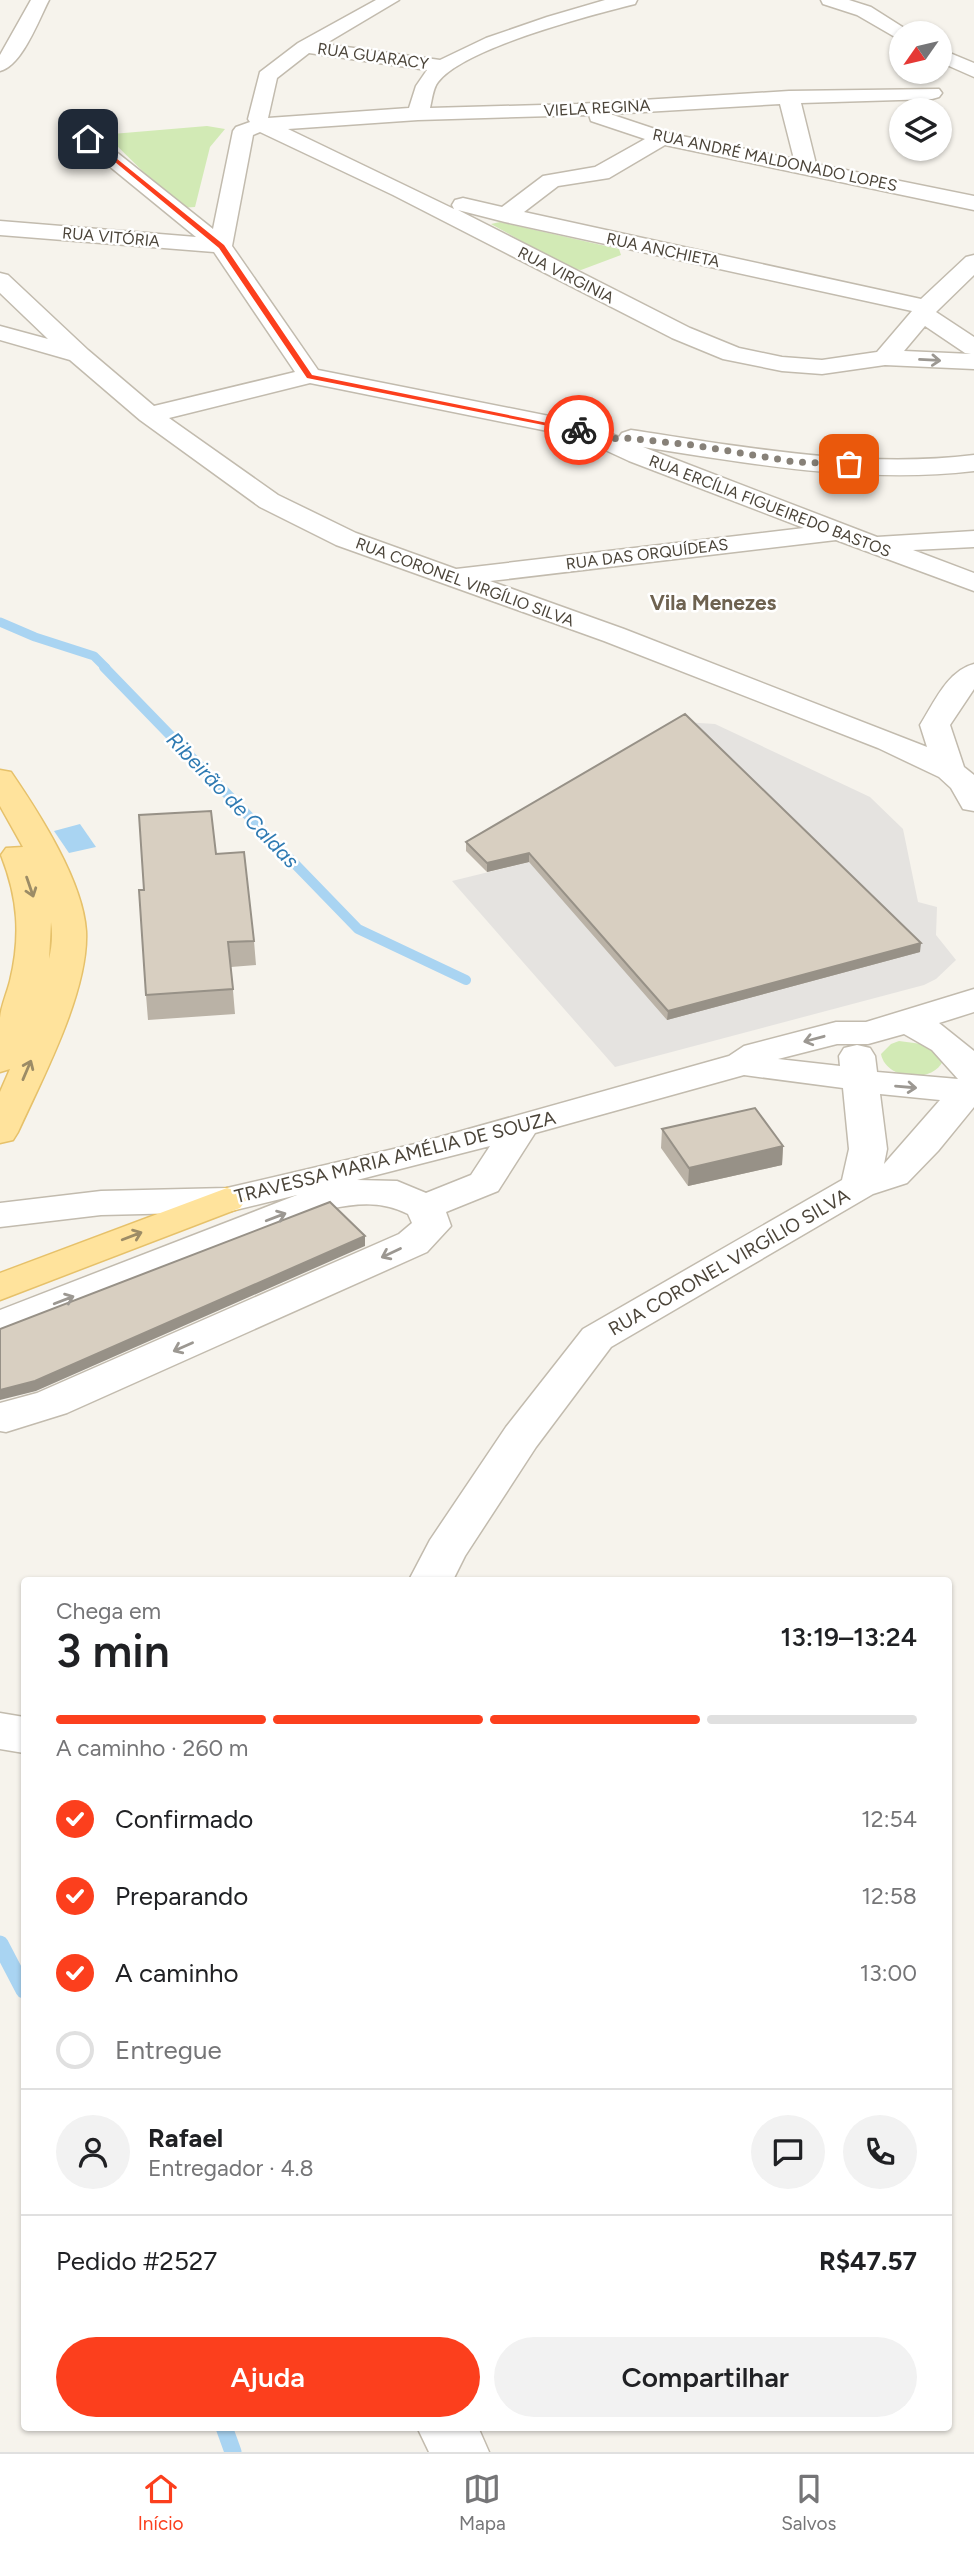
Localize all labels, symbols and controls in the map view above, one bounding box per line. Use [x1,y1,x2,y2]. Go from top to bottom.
north arrow [889,21,952,84]
map controls [889,21,952,161]
street label: RUA GUARACY [316,39,430,73]
street label: VIELA REGINA [543,96,651,120]
button: layers [889,98,952,161]
pin [58,109,118,169]
icon: home [69,120,107,158]
street label: RUA ANDRÉ MALDONADO LOPES [651,125,899,195]
street label: RUA VITÓRIA [61,223,161,251]
street label: RUA ANCHIETA [605,229,722,271]
street label: RUA VIRGINIA [515,243,617,307]
one-way arrow [918,354,940,367]
courier [544,395,614,465]
icon: bike [560,411,598,449]
pin [819,434,879,494]
icon: bag [830,445,868,483]
street label: RUA ERCÍLIA FIGUEIREDO BASTOS [646,451,894,561]
street label: RUA CORONEL VIRGÍLIO SILVA [353,534,577,631]
street label: RUA DAS ORQUÍDEAS [565,535,729,573]
district label: Vila Menezes [650,590,777,615]
water label: Ribeirão de Caldas [162,727,304,873]
one-way arrow [25,876,37,898]
one-way arrow [803,1033,826,1046]
one-way arrow [21,1059,34,1081]
one-way arrow [895,1081,917,1094]
street label: TRAVESSA MARIA AMÉLIA DE SOUZA [232,1106,558,1208]
street label: RUA CORONEL VIRGÍLIO SILVA [604,1183,854,1341]
one-way arrow [264,1210,286,1223]
one-way arrow [121,1229,143,1242]
one-way arrow [380,1248,401,1261]
one-way arrow [52,1293,74,1305]
one-way arrow [173,1341,194,1354]
text: Chega em [56,1597,161,1625]
text: 13:19–13:24 [781,1621,917,1653]
text: 3 min [56,1623,170,1679]
text: A caminho · 260 m [56,1734,248,1762]
icon: check [56,1800,94,1838]
text: Confirmado [115,1803,253,1835]
text: 12:54 [861,1805,917,1833]
icon: check [56,1877,94,1915]
text: Preparando [115,1880,248,1912]
text: 12:58 [861,1882,917,1910]
icon: check [56,1954,94,1992]
text: A caminho [115,1957,239,1989]
text: 13:00 [860,1959,917,1987]
text: Entregue [115,2034,222,2066]
button: person [56,2115,130,2189]
button: chat [751,2115,825,2189]
button: phone [843,2115,917,2189]
text: Rafael [148,2122,223,2154]
text: Entregador · 4.8 [148,2154,314,2182]
text: Pedido #2527 [56,2245,217,2277]
text: R$47.57 [819,2245,917,2277]
button: Ajuda [56,2337,480,2417]
button: Compartilhar [494,2337,917,2417]
tab: Início [138,2470,184,2535]
tab: Mapa [459,2470,506,2535]
tab: Salvos [781,2470,836,2535]

